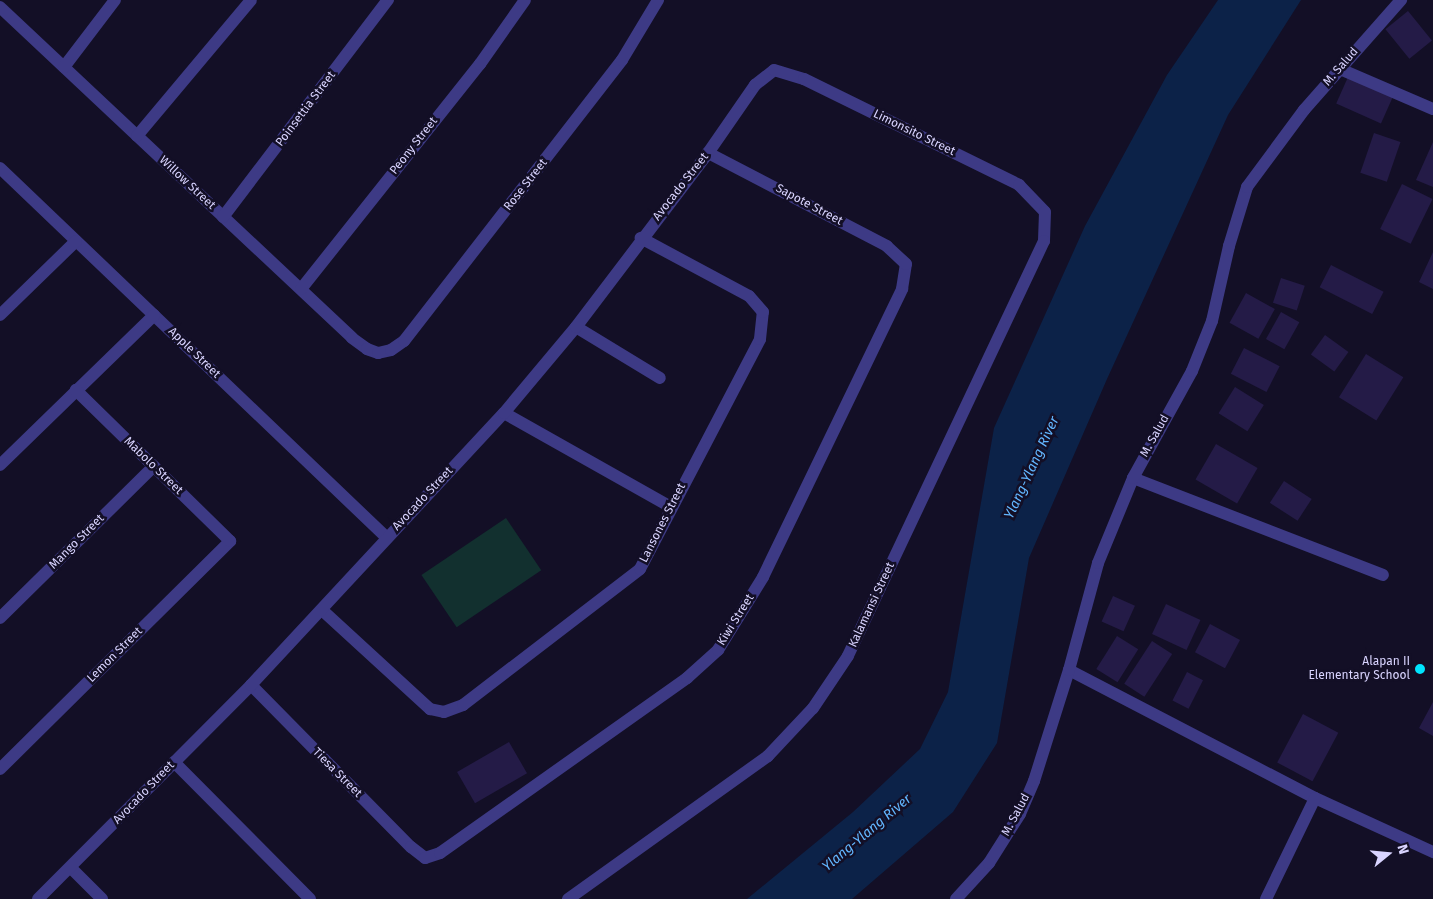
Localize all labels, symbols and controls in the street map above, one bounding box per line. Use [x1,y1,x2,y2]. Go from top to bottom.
street label: M. Salud [1320,45,1362,89]
street label: Poinsettia Street [273,69,339,149]
street label: Limonsito Street [871,107,957,159]
street label: Peony Street [387,114,441,178]
street label: Avocado Street [650,150,712,224]
street label: Willow Street [156,153,218,213]
street label: Rose Street [501,156,551,214]
street label: Sapote Street [773,181,845,229]
street label: Apple Street [165,325,223,381]
street label: M. Salud [1138,412,1172,460]
water label: Ylang-Ylang River [1001,414,1063,522]
street label: Mabolo Street [121,434,185,498]
street label: Avocado Street [390,464,456,534]
street label: Lansones Street [637,481,689,565]
street label: Mango Street [47,512,107,572]
street label: Kalamansi Street [846,560,898,650]
street label: Kiwi Street [714,592,758,648]
street label: Lemon Street [84,624,146,686]
place label: Alapan II Elementary School [1308,655,1410,683]
marker: Alapan II Elementary School [1414,663,1426,675]
street label: Tiesa Street [309,745,365,801]
street label: Avocado Street [110,759,178,827]
water label: Ylang-Ylang River [819,791,915,875]
street label: M. Salud [999,791,1033,839]
north arrow [1363,829,1413,879]
text: N [1393,843,1412,856]

